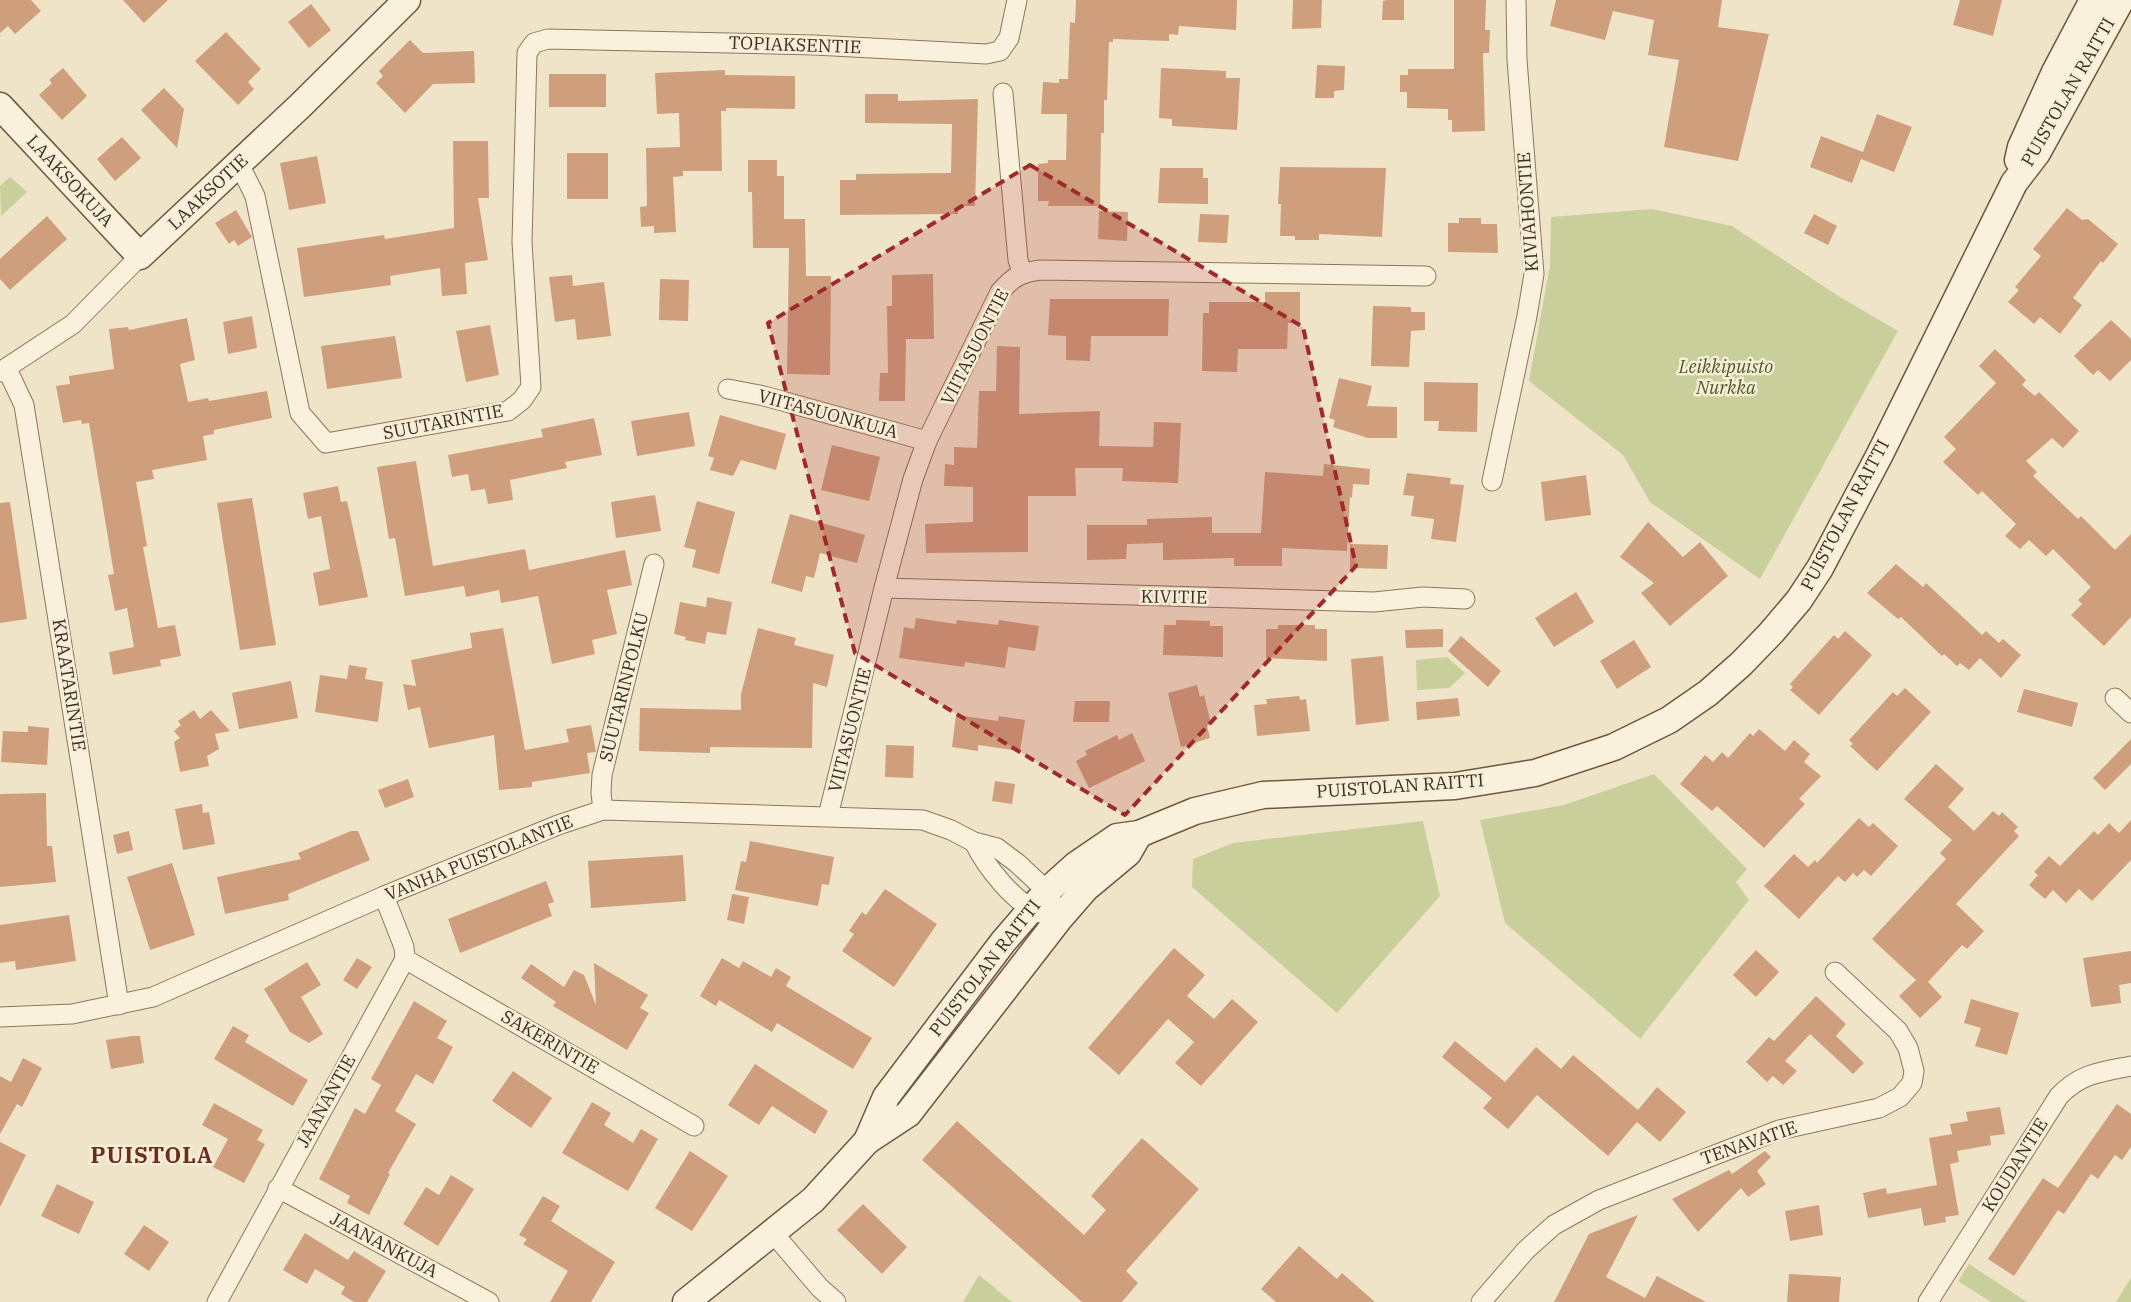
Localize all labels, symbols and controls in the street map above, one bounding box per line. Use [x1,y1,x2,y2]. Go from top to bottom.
street label: PUISTOLAN RAITTI [2016,13,2120,170]
street label: TOPIAKSENTIE [728,31,862,58]
street label: LAAKSOKUJA [22,130,119,232]
street label: LAAKSOTIE [163,149,253,235]
street label: KIVIAHONTIE [1512,151,1543,273]
street label: VIITASUONTIE [935,285,1014,409]
park label: Leikkipuisto Nurkka [1678,355,1773,399]
street label: VIITASUONKUJA [756,384,901,443]
street label: SUUTARINTIE [381,399,505,444]
street label: PUISTOLAN RAITTI [1795,435,1894,594]
street label: KIVITIE [1140,584,1208,609]
street label: SUUTARINPOLKU [594,610,653,764]
street label: KRAATARINTIE [48,617,91,753]
street label: VIITASUONTIE [823,665,876,795]
street label: PUISTOLAN RAITTI [1315,768,1485,803]
street label: VANHA PUISTOLANTIE [382,809,576,906]
street label: PUISTOLAN RAITTI [924,894,1045,1041]
street label: SAKERINTIE [497,1004,603,1079]
street label: JAANANTIE [291,1050,360,1151]
street label: KOUDANTIE [1977,1113,2053,1216]
street label: TENAVATIE [1698,1115,1800,1170]
district label: PUISTOLA [91,1140,213,1169]
street label: JAANANKUJA [326,1207,443,1283]

